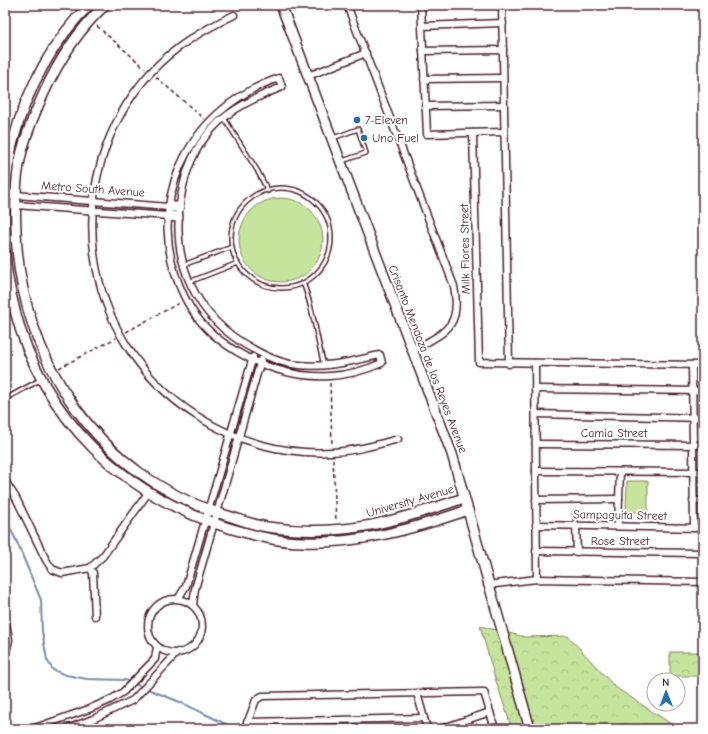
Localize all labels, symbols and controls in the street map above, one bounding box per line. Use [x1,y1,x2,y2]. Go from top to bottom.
place label: 7-Eleven [365,113,408,127]
marker: 7-Eleven [352,115,362,125]
place label: Uno Fuel [372,131,419,145]
marker: Uno Fuel [359,133,369,143]
street label: Metro South Avenue [41,178,145,200]
street label: Milk Flores Street [457,203,473,294]
street label: Crisanto Mendoza de los Reyes Avenue [386,263,470,455]
street label: Camia Street [581,426,648,440]
street label: University Avenue [365,482,455,520]
street label: Sampaguita Street [573,507,668,523]
street label: Rose Street [591,534,650,548]
north arrow [646,672,686,712]
text: N [662,676,670,689]

